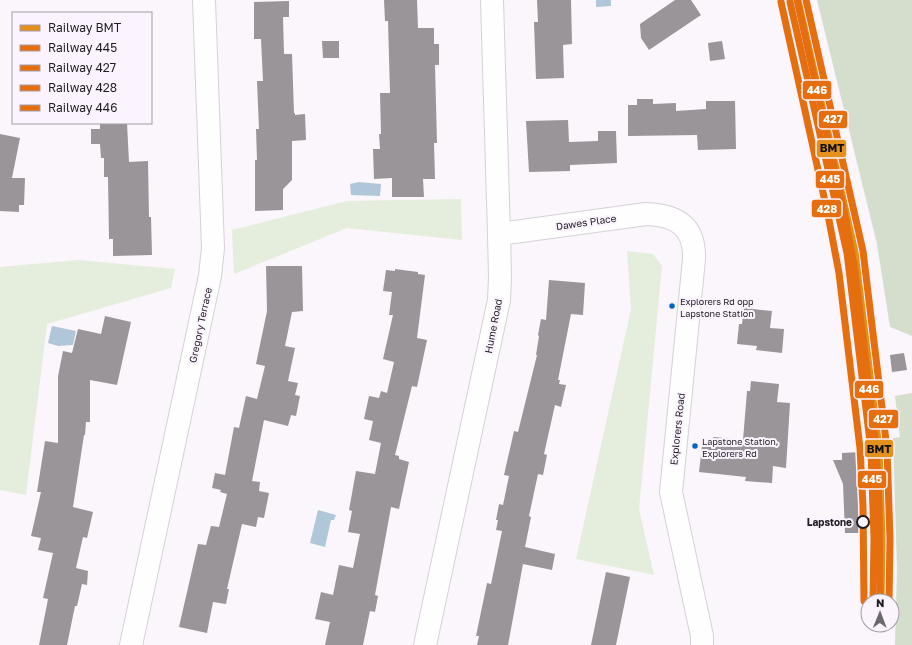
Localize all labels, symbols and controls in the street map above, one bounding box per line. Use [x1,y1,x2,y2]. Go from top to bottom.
legend [12,12,152,124]
text: Railway BMT [48,20,122,35]
text: Railway 445 [48,40,117,55]
text: Railway 427 [48,60,116,75]
text: Railway 428 [48,80,117,95]
line badge: 446 [802,80,832,100]
text: 446 [807,83,827,96]
text: Railway 446 [48,100,117,115]
line badge: 427 [818,110,848,129]
text: 427 [823,112,843,125]
line badge: BMT [816,139,847,158]
text: BMT [820,141,844,154]
line badge: 445 [815,170,845,189]
text: 445 [820,172,841,185]
line badge: 428 [811,199,842,218]
text: 428 [817,202,837,215]
street label: Dawes Place [555,212,617,232]
street label: Gregory Terrace [186,286,214,364]
place label: Explorers Rd opp Lapstone Station [680,296,754,319]
street label: Hume Road [482,298,504,354]
marker: Explorers Rd opp Lapstone Station [667,301,677,311]
line badge: 446 [854,380,884,399]
text: 446 [859,382,879,395]
street label: Explorers Road [667,392,687,466]
line badge: 427 [868,409,899,429]
text: 427 [873,412,893,425]
place label: Lapstone Station, Explorers Rd [702,436,778,459]
line badge: BMT [864,439,894,458]
marker: Lapstone Station, Explorers Rd [690,441,700,451]
text: BMT [867,442,891,455]
line badge: 445 [857,470,887,489]
text: 445 [862,472,883,485]
marker: Lapstone [856,515,870,529]
place label: Lapstone [807,516,852,528]
north arrow [860,593,900,633]
text: N [876,596,884,609]

